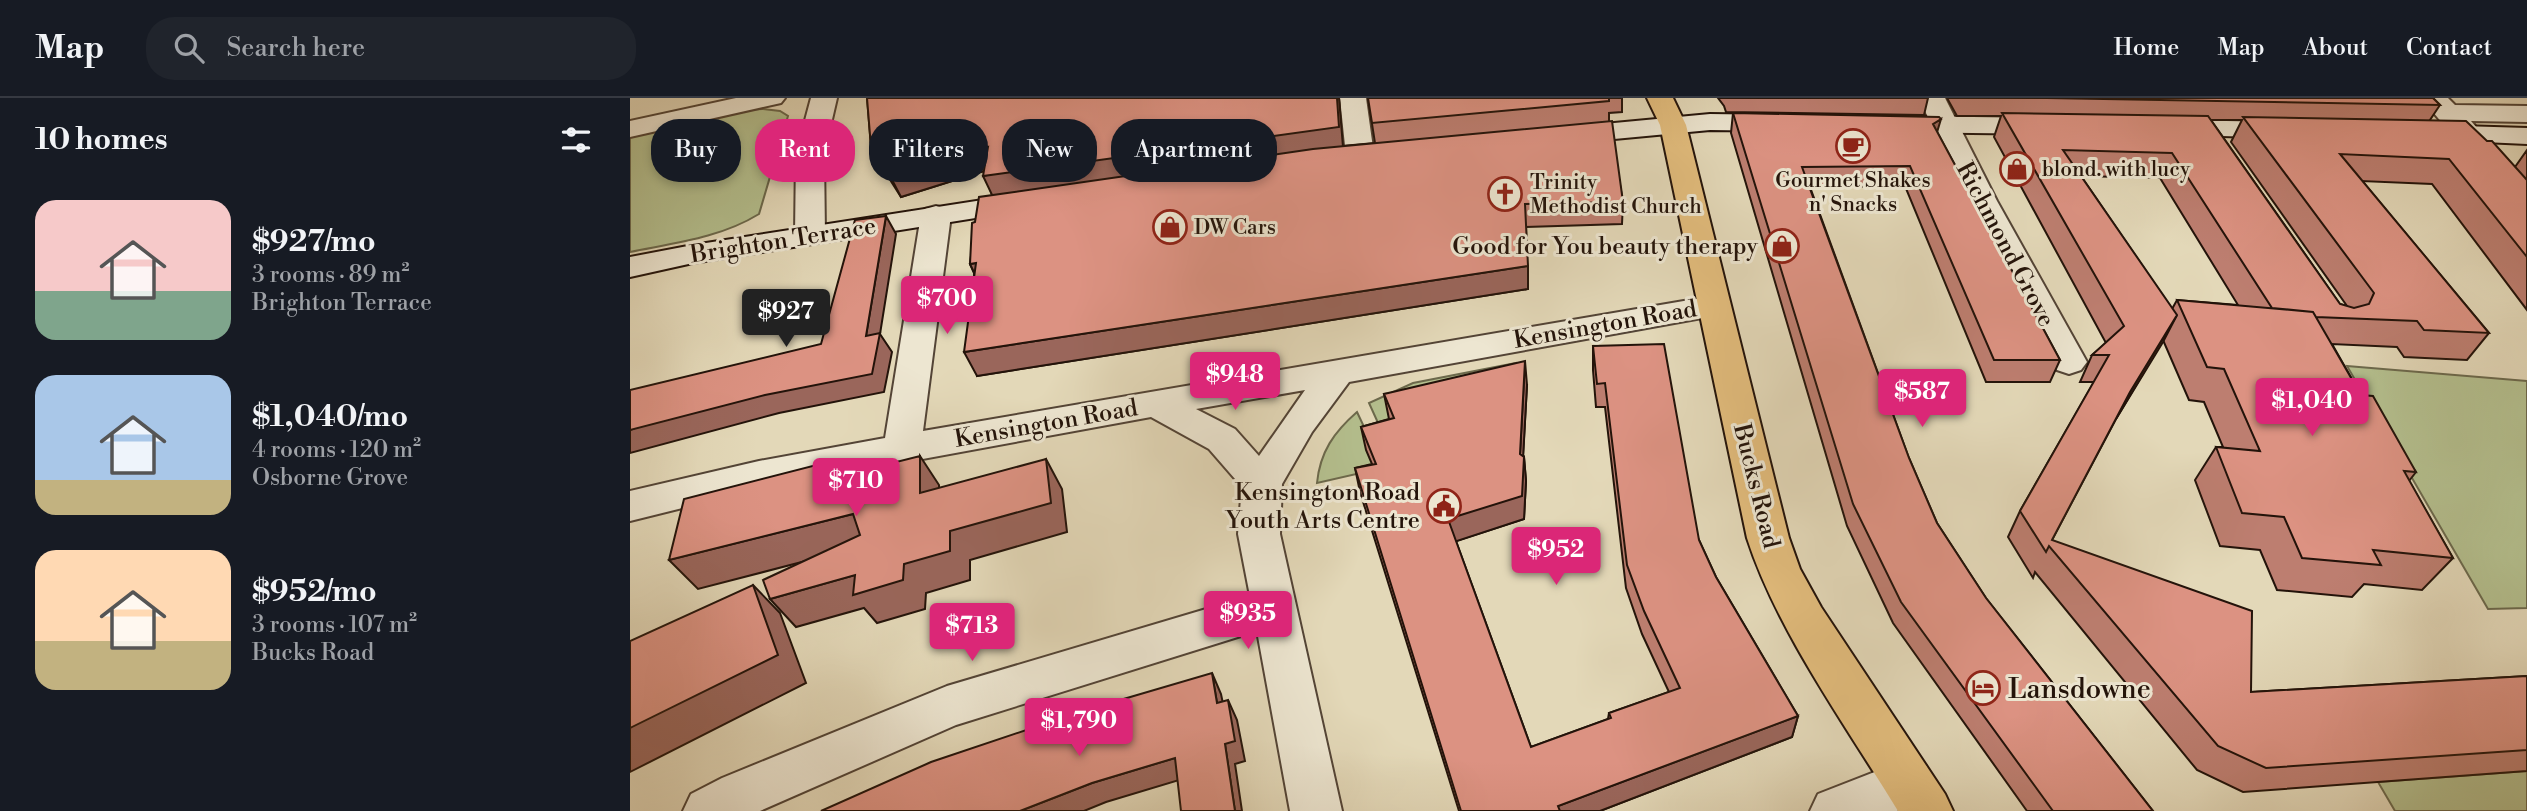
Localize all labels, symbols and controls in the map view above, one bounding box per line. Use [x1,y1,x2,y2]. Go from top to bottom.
search box [146,17,636,80]
text: Map [35,28,104,69]
icon: search [170,29,208,67]
text: Search here [226,32,365,64]
text: Home [2114,33,2179,63]
text: Map [2217,33,2265,63]
text: About [2303,33,2368,63]
text: Contact [2406,33,2492,63]
chip: Buy [651,119,741,182]
chip: Rent [755,119,855,182]
chip: Filters [869,119,988,182]
chip: New [1002,119,1097,182]
chip: Apartment [1111,119,1277,182]
text: 10 homes [35,121,168,159]
icon: filters [557,121,595,159]
cafe icon: Gourmet Shakes n' Snacks [1834,127,1872,165]
shop icon: blond. with lucy [1998,150,2036,188]
street label: Richmond Grove [1949,157,2061,332]
place label: blond. with lucy [2042,157,2191,183]
place label: Gourmet Shakes n' Snacks [1775,168,1931,218]
place label: Trinity Methodist Church [1530,170,1702,220]
church icon: Trinity Methodist Church [1486,175,1524,213]
shop icon: DW Cars [1151,208,1189,246]
street label: Brighton Terrace [687,211,878,271]
place label: DW Cars [1194,215,1276,241]
text: $927/mo [252,223,376,261]
shop icon: Good for You beauty therapy [1763,227,1801,265]
icon: home [91,228,175,312]
place label: Good for You beauty therapy [1452,232,1758,262]
text: 3 rooms · 89 m² [252,261,409,289]
pin: $700 [906,276,988,336]
text: $700 [917,285,977,313]
text: Brighton Terrace [252,289,432,317]
pin: $927 [745,289,827,349]
street label: Kensington Road [1511,294,1700,356]
text: $927 [758,298,814,326]
pin: $948 [1194,352,1276,412]
text: $948 [1206,361,1264,389]
pin: $587 [1881,370,1963,429]
text: $587 [1894,378,1950,406]
pin: $1,040 [2255,378,2369,438]
text: $1,040 [2272,387,2352,415]
street label: Kensington Road [952,393,1141,455]
text: $1,040/mo [252,398,408,436]
icon: home [91,403,175,487]
street label: Bucks Road [1726,420,1786,552]
text: 4 rooms · 120 m² [252,436,421,464]
pin: $710 [815,458,897,518]
text: Osborne Grove [252,464,408,492]
text: $710 [829,467,883,495]
place label: Kensington Road Youth Arts Centre [1224,478,1420,536]
public building icon: Kensington Road Youth Arts Centre [1425,487,1463,525]
pin: $952 [1515,528,1597,587]
text: $952 [1528,536,1584,564]
text: $952/mo [252,573,377,611]
icon: home [91,578,175,662]
pin: $935 [1207,592,1289,651]
text: $935 [1220,600,1276,628]
pin: $713 [931,603,1013,663]
text: 3 rooms · 107 m² [252,611,417,639]
text: $713 [946,612,998,640]
text: Bucks Road [252,639,374,667]
hotel icon: Lansdowne [1964,669,2002,707]
place label: Lansdowne [2008,672,2151,707]
pin: $1,790 [1022,698,1136,758]
text: $1,790 [1041,707,1117,735]

